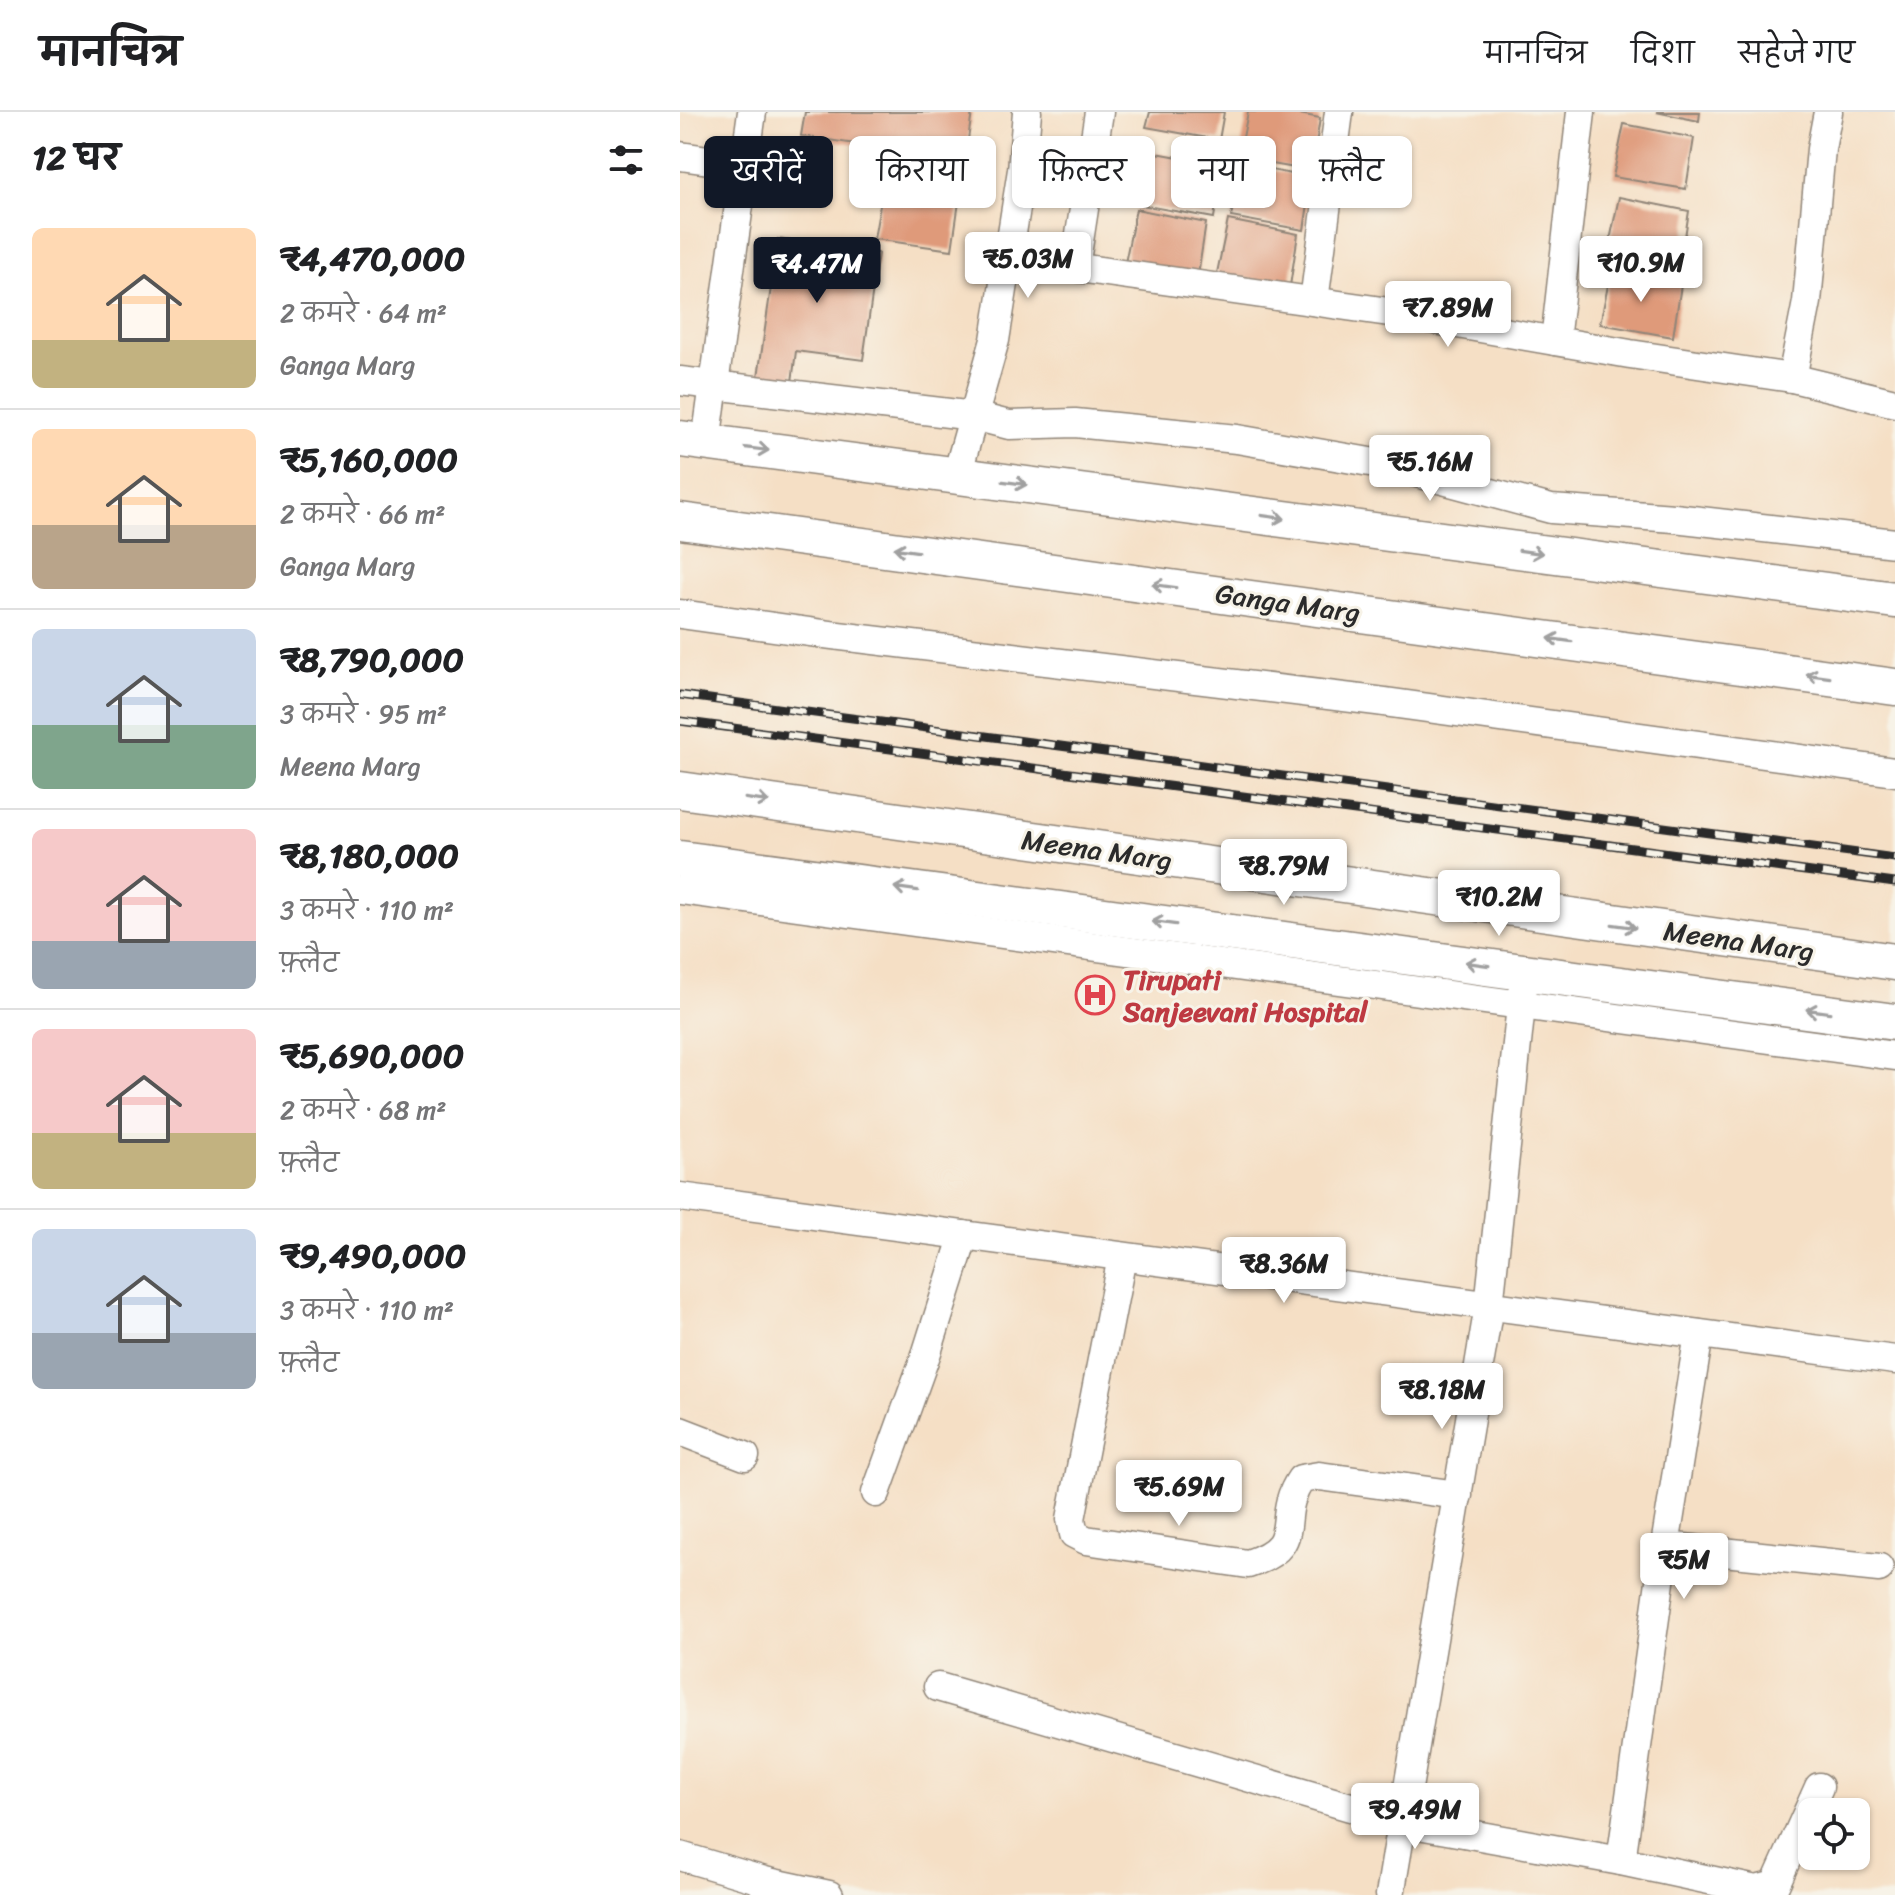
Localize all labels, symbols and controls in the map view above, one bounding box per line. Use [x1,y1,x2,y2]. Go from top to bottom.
text: मानचित्र [40,19,181,86]
text: मानचित्र [1484,29,1587,78]
text: दिशा [1631,29,1695,78]
text: सहेजे गए [1739,29,1855,78]
text: 12 घर [32,128,120,188]
chip: खरीदें [704,136,833,208]
chip: किराया [849,136,996,208]
chip: फ़िल्टर [1012,136,1155,208]
chip: नया [1171,136,1276,208]
chip: फ़्लैट [1292,136,1412,208]
icon: filters [604,138,648,182]
text: ₹4,470,000 [280,229,465,289]
pin: ₹5.03M [963,232,1093,300]
text: ₹5.03M [983,235,1073,281]
pin: ₹10.9M [1576,236,1706,304]
pin: ₹4.47M [752,237,882,305]
text: ₹10.9M [1597,239,1685,285]
text: ₹4.47M [772,240,862,286]
icon: home [96,260,192,356]
pin: ₹7.89M [1383,281,1513,349]
text: ₹7.89M [1403,284,1493,330]
text: 2 कमरे · 64 m² [280,290,447,336]
text: Ganga Marg [280,342,415,388]
text: ₹5,160,000 [280,430,458,490]
pin: ₹5.16M [1365,435,1495,503]
text: ₹5.16M [1387,438,1473,484]
one-way arrow [744,442,769,457]
icon: home [96,461,192,557]
one-way arrow [1002,476,1027,491]
text: 2 कमरे · 66 m² [280,491,445,537]
one-way arrow [1259,510,1286,525]
one-way arrow [894,542,919,557]
text: Ganga Marg [280,543,415,589]
one-way arrow [1517,545,1543,560]
street label: Ganga Marg [1212,569,1364,637]
one-way arrow [1152,578,1177,593]
text: ₹8,790,000 [280,630,464,690]
one-way arrow [1548,632,1573,647]
icon: home [96,661,192,757]
one-way arrow [1806,668,1831,683]
text: 3 कमरे · 95 m² [280,691,447,737]
text: Meena Marg [280,743,421,789]
one-way arrow [744,793,769,808]
street label: Meena Marg [1018,815,1176,885]
text: ₹8,180,000 [280,826,459,886]
pin: ₹8.79M [1219,839,1349,907]
text: ₹8.79M [1239,842,1329,888]
icon: home [96,861,192,957]
pin: ₹10.2M [1434,870,1564,938]
text: ₹10.2M [1456,873,1542,919]
one-way arrow [894,881,919,896]
text: 3 कमरे · 110 m² [280,887,454,933]
street label: Meena Marg [1660,906,1818,976]
one-way arrow [1152,915,1177,930]
one-way arrow [1611,919,1636,934]
text: फ़्लैट [280,940,339,986]
place label: Tirupati Sanjeevani Hospital [1122,955,1368,1036]
one-way arrow [1465,956,1490,971]
hospital icon: Tirupati Sanjeevani Hospital [1074,974,1116,1016]
one-way arrow [1806,1003,1831,1018]
text: ₹5,690,000 [280,1026,464,1086]
icon: home [96,1061,192,1157]
text: 2 कमरे · 68 m² [280,1087,446,1133]
text: फ़्लैट [280,1140,339,1186]
text: ₹9,490,000 [280,1226,466,1286]
pin: ₹8.36M [1219,1237,1349,1305]
text: ₹8.36M [1240,1240,1328,1286]
icon: home [96,1261,192,1357]
text: 3 कमरे · 110 m² [280,1287,454,1333]
text: फ़्लैट [280,1340,339,1386]
pin: ₹8.18M [1377,1363,1507,1431]
text: ₹8.18M [1399,1366,1485,1412]
pin: ₹5.69M [1114,1460,1244,1528]
text: ₹5.69M [1134,1463,1224,1509]
pin: ₹5M [1645,1533,1723,1601]
text: ₹5M [1658,1536,1710,1582]
pin: ₹9.49M [1350,1783,1480,1851]
text: ₹9.49M [1369,1786,1461,1832]
map controls [1798,1798,1870,1870]
button: locate [1798,1798,1870,1870]

